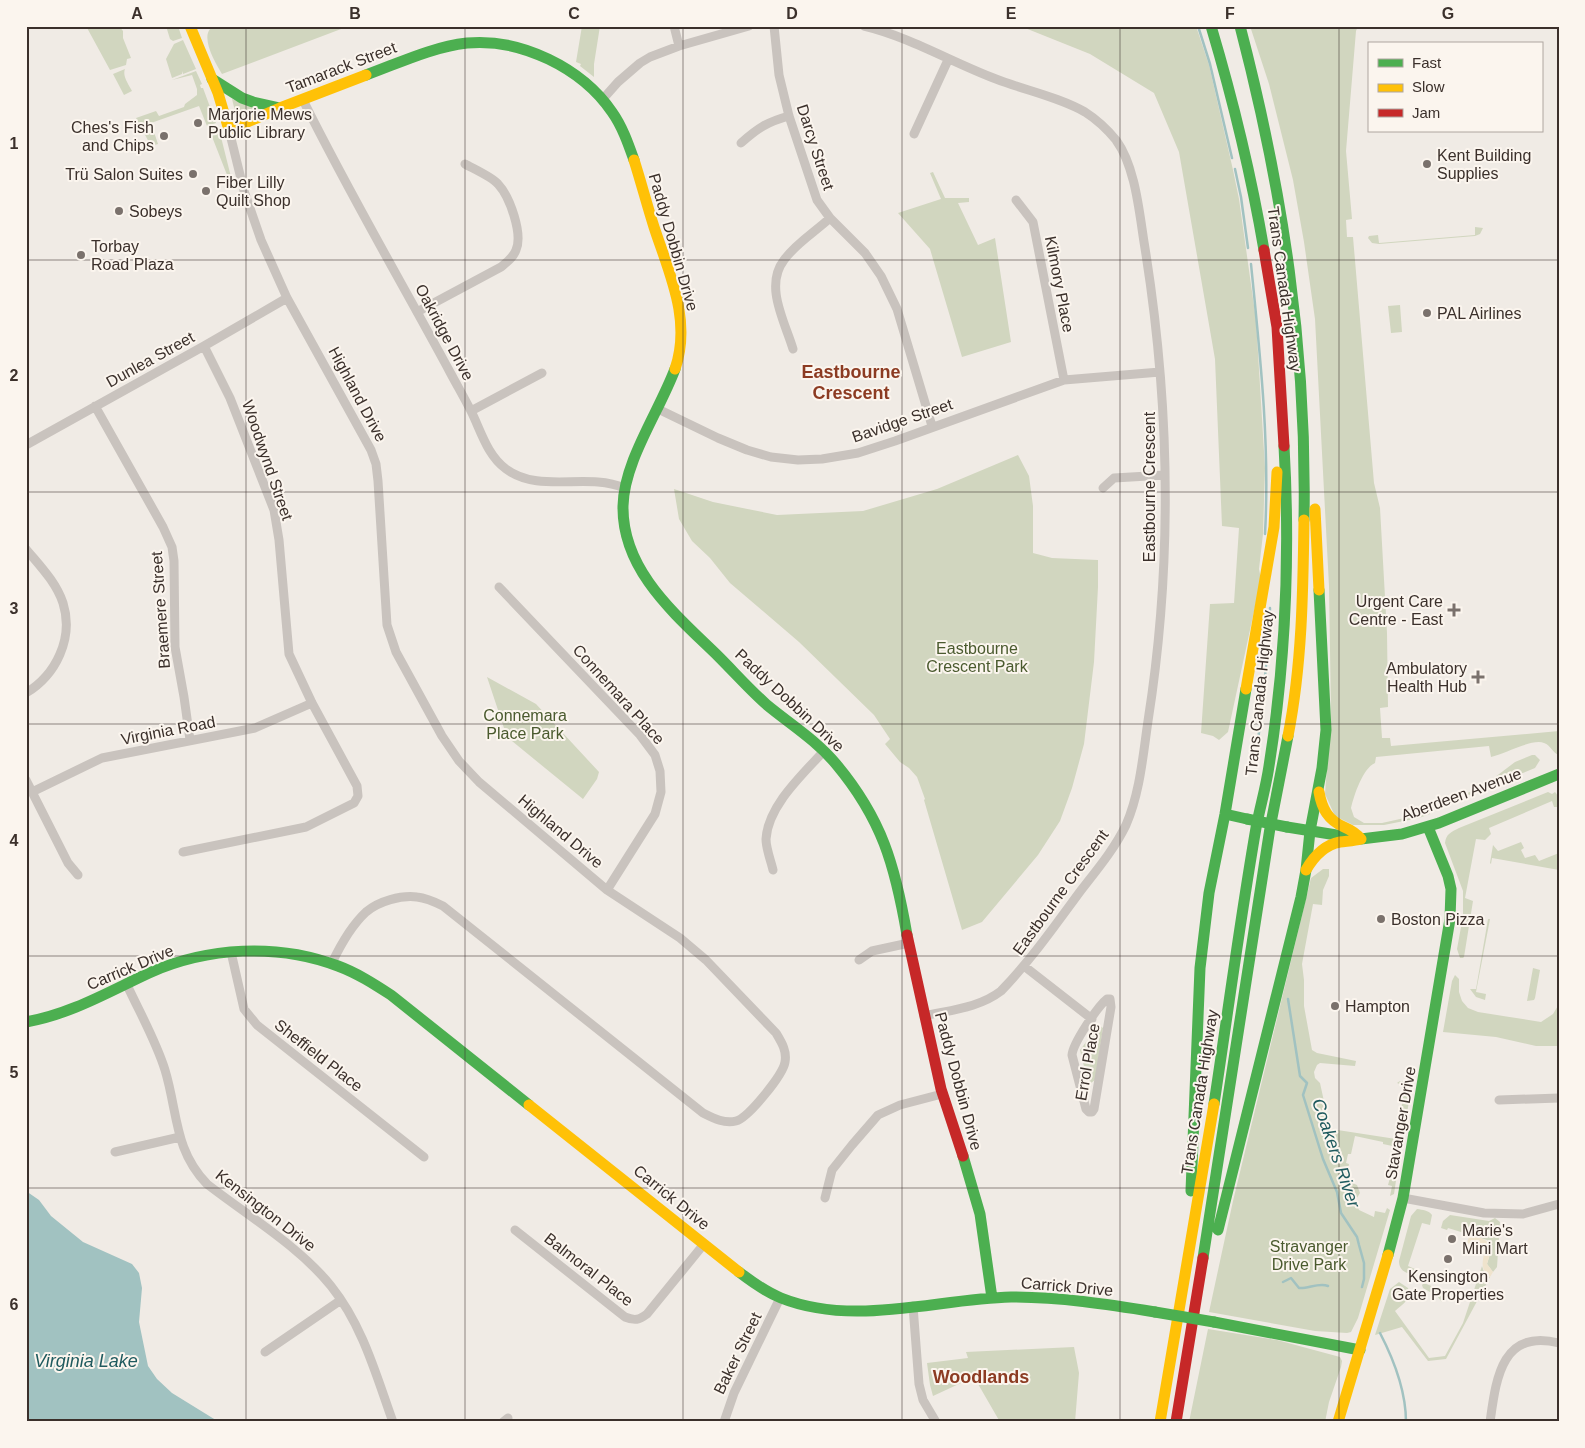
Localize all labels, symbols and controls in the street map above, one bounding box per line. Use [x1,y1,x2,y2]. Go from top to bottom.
text: A [131,5,143,22]
text: B [349,5,361,22]
text: C [568,5,580,22]
text: D [786,5,798,22]
text: E [1006,5,1017,22]
text: F [1225,5,1235,22]
text: G [1442,5,1454,22]
street label: Tamarack Street [284,38,399,96]
legend [1368,42,1542,132]
text: Fast [1412,54,1442,71]
text: Slow [1412,78,1445,95]
street label: Darcy Street [794,102,838,193]
text: Jam [1412,104,1440,121]
place label: Marjorie Mews Public Library [208,106,312,141]
marker: Marjorie Mews Public Library [192,117,204,129]
place label: Ches's Fish and Chips [71,119,154,154]
marker: Ches's Fish and Chips [158,130,170,142]
text: 1 [10,135,19,152]
place label: Kent Building Supplies [1437,147,1531,182]
marker: Kent Building Supplies [1421,158,1433,170]
place label: Trü Salon Suites [65,166,183,183]
marker: Trü Salon Suites [187,168,199,180]
street label: Paddy Dobbin Drive [646,171,701,313]
place label: Fiber Lilly Quilt Shop [216,174,291,209]
marker: Fiber Lilly Quilt Shop [200,185,212,197]
place label: Sobeys [129,203,182,220]
marker: Sobeys [113,205,125,217]
street label: Trans Canada Highway [1264,205,1305,373]
street label: Kilmory Place [1042,234,1077,334]
place label: Torbay Road Plaza [91,238,174,273]
marker: Torbay Road Plaza [75,249,87,261]
street label: Oakridge Drive [412,281,477,383]
place label: PAL Airlines [1437,305,1521,322]
marker: PAL Airlines [1421,307,1433,319]
street label: Dunlea Street [103,328,198,391]
street label: Highland Drive [325,344,390,445]
district label: Eastbourne Crescent [801,362,901,403]
text: 2 [10,367,19,384]
street label: Bavidge Street [850,395,955,446]
street label: Woodwynd Street [239,398,296,523]
street label: Eastbourne Crescent [1141,411,1158,562]
street label: Braemere Street [148,550,173,669]
place label: Urgent Care Centre - East [1349,593,1444,628]
text: 3 [10,600,19,617]
marker: Urgent Care Centre - East [1447,603,1461,617]
street label: Trans Canada Highway [1242,609,1277,777]
park label: Eastbourne Crescent Park [926,640,1029,675]
street label: Connemara Place [569,641,668,748]
street label: Paddy Dobbin Drive [732,646,848,755]
place label: Ambulatory Health Hub [1386,660,1467,695]
marker: Ambulatory Health Hub [1471,670,1485,684]
park label: Connemara Place Park [483,707,567,742]
street label: Virginia Road [119,713,217,748]
street label: Aberdeen Avenue [1399,765,1524,824]
street label: Highland Drive [515,791,606,872]
street label: Eastbourne Crescent [1009,826,1112,958]
text: 4 [10,832,19,849]
place label: Boston Pizza [1391,911,1484,928]
marker: Boston Pizza [1375,913,1387,925]
street label: Carrick Drive [84,942,176,993]
place label: Hampton [1345,998,1410,1015]
marker: Hampton [1329,1000,1341,1012]
street label: Trans Canada Highway [1178,1008,1221,1176]
street label: Paddy Dobbin Drive [932,1010,985,1152]
street label: Sheffield Place [272,1016,366,1095]
street label: Errol Place [1072,1022,1103,1102]
text: 5 [10,1064,19,1081]
street label: Stavanger Drive [1382,1065,1419,1181]
water label: Coakers River [1308,1096,1364,1211]
street label: Carrick Drive [630,1162,713,1233]
street label: Kensington Drive [212,1166,319,1255]
place label: Marie's Mini Mart [1462,1222,1528,1257]
street label: Balmoral Place [541,1230,636,1309]
marker: Marie's Mini Mart [1446,1233,1458,1245]
park label: Stravanger Drive Park [1270,1238,1349,1273]
marker: Kensington Gate Properties [1442,1253,1454,1265]
place label: Kensington Gate Properties [1392,1268,1504,1303]
street label: Carrick Drive [1020,1274,1114,1299]
text: 6 [10,1296,19,1313]
street label: Baker Street [710,1309,765,1397]
water label: Virginia Lake [34,1351,138,1371]
district label: Woodlands [933,1367,1029,1387]

